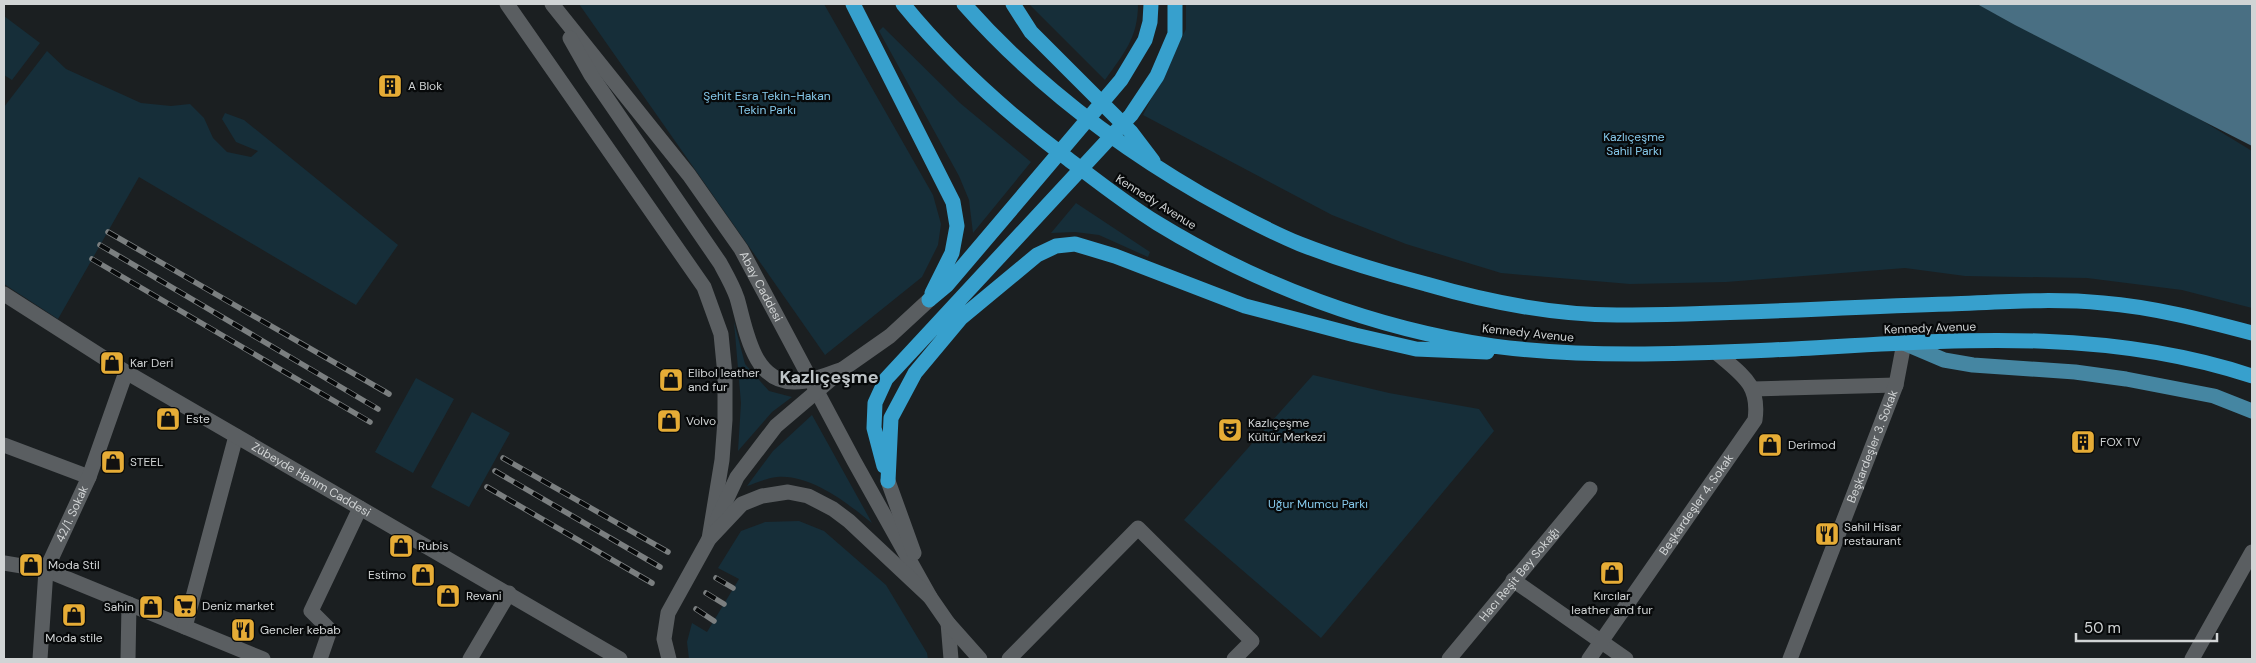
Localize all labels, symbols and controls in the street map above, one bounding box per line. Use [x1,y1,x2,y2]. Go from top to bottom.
building icon: A Blok [377,73,403,99]
place label: A Blok [408,78,442,94]
park label: Şehit Esra Tekin-Hakan Tekin Parkı [703,88,831,118]
park label: Kazlıçeşme Sahil Parkı [1603,129,1665,159]
street label: Kennedy Avenue [1113,171,1199,233]
street label: Abay Caddesi [736,248,786,325]
street label: Kennedy Avenue [1884,318,1977,338]
street label: Kennedy Avenue [1481,320,1575,346]
shop icon: Kar Deri [99,350,125,376]
place label: Kar Deri [130,355,173,371]
place label: Elibol leather and fur [688,365,760,395]
district label: Kazlıçeşme [779,365,879,389]
shop icon: Elibol leather and fur [658,367,684,393]
street label: Beşkardeşler 3. Sokak [1843,388,1901,505]
shop icon: Este [155,406,181,432]
shop icon: Volvo [656,408,682,434]
place label: Este [186,411,210,427]
place label: Volvo [686,413,716,429]
place label: Kazlıçeşme Kültür Merkezi [1248,415,1326,445]
theatre icon: Kazlıçeşme Kültür Merkezi [1217,417,1243,443]
building icon: FOX TV [2070,429,2096,455]
shop icon: Derimod [1757,432,1783,458]
place label: FOX TV [2100,434,2140,450]
place label: Derimod [1788,437,1836,453]
street label: Zübeyde Hanım Caddesi [249,439,374,521]
shop icon: STEEL [100,449,126,475]
street label: Beşkardeşler 4. Sokak [1655,451,1737,558]
place label: STEEL [130,454,163,470]
street label: 42/1. Sokak [52,483,92,545]
park label: Uğur Mumcu Parkı [1268,496,1368,512]
place label: Sahil Hisar restaurant [1844,519,1902,549]
restaurant icon: Sahil Hisar restaurant [1814,521,1840,547]
street label: Hacı Reşit Bey Sokağı [1476,524,1563,625]
shop icon: Rubis [388,533,414,559]
place label: Rubis [418,538,448,554]
shop icon: Moda Stil [18,552,44,578]
place label: Moda Stil [48,557,100,573]
shop icon: Kırcılar leather and fur [1599,560,1625,586]
shop icon: Estimo [410,562,436,588]
place label: Estimo [368,567,406,583]
shop icon: Revani [435,583,461,609]
place label: Revani [466,588,502,604]
place label: Kırcılar leather and fur [1571,588,1653,618]
supermarket icon: Deniz market [172,593,198,619]
shop icon: Sahin [138,594,164,620]
place label: Deniz market [202,598,274,614]
place label: Sahin [104,599,134,615]
shop icon: Moda stile [61,602,87,628]
scale bar [2076,610,2217,642]
restaurant icon: Gencler kebab [230,617,256,643]
text: 50 m [2084,618,2121,638]
place label: Gencler kebab [260,622,341,638]
place label: Moda stile [45,630,103,646]

